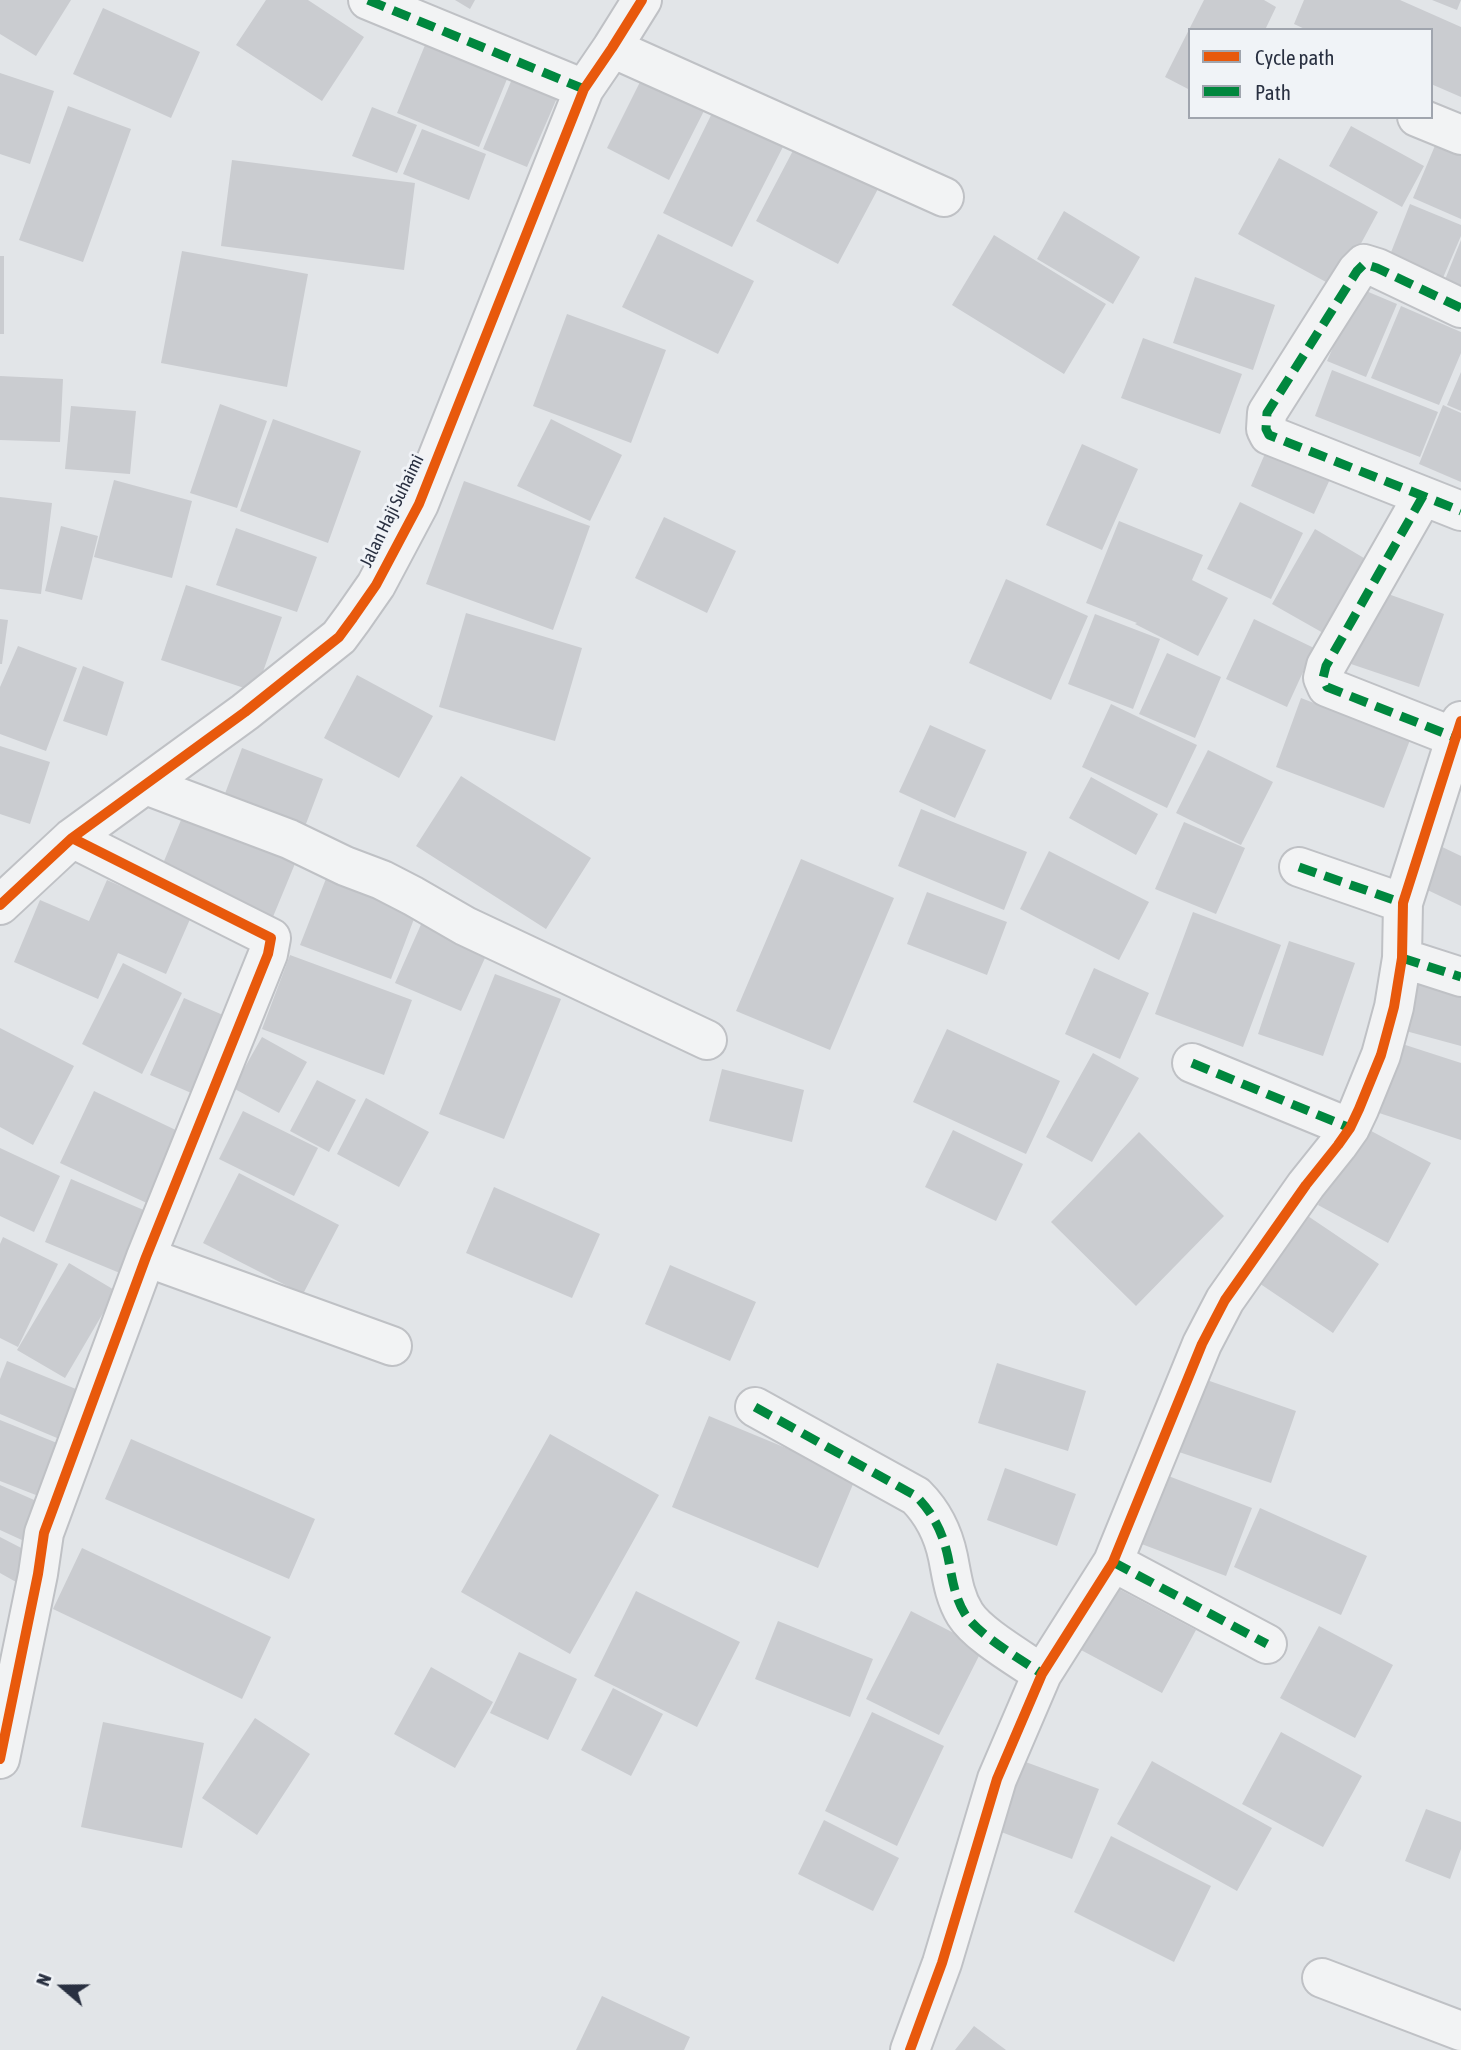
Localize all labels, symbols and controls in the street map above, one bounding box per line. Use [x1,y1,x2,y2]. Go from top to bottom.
legend [1188,28,1433,119]
text: Cycle path [1255,45,1334,69]
text: Path [1255,80,1291,104]
street label: Jalan Haji Suhaimi [355,451,429,571]
north arrow [28,1952,98,2022]
text: N [31,1971,56,1989]

